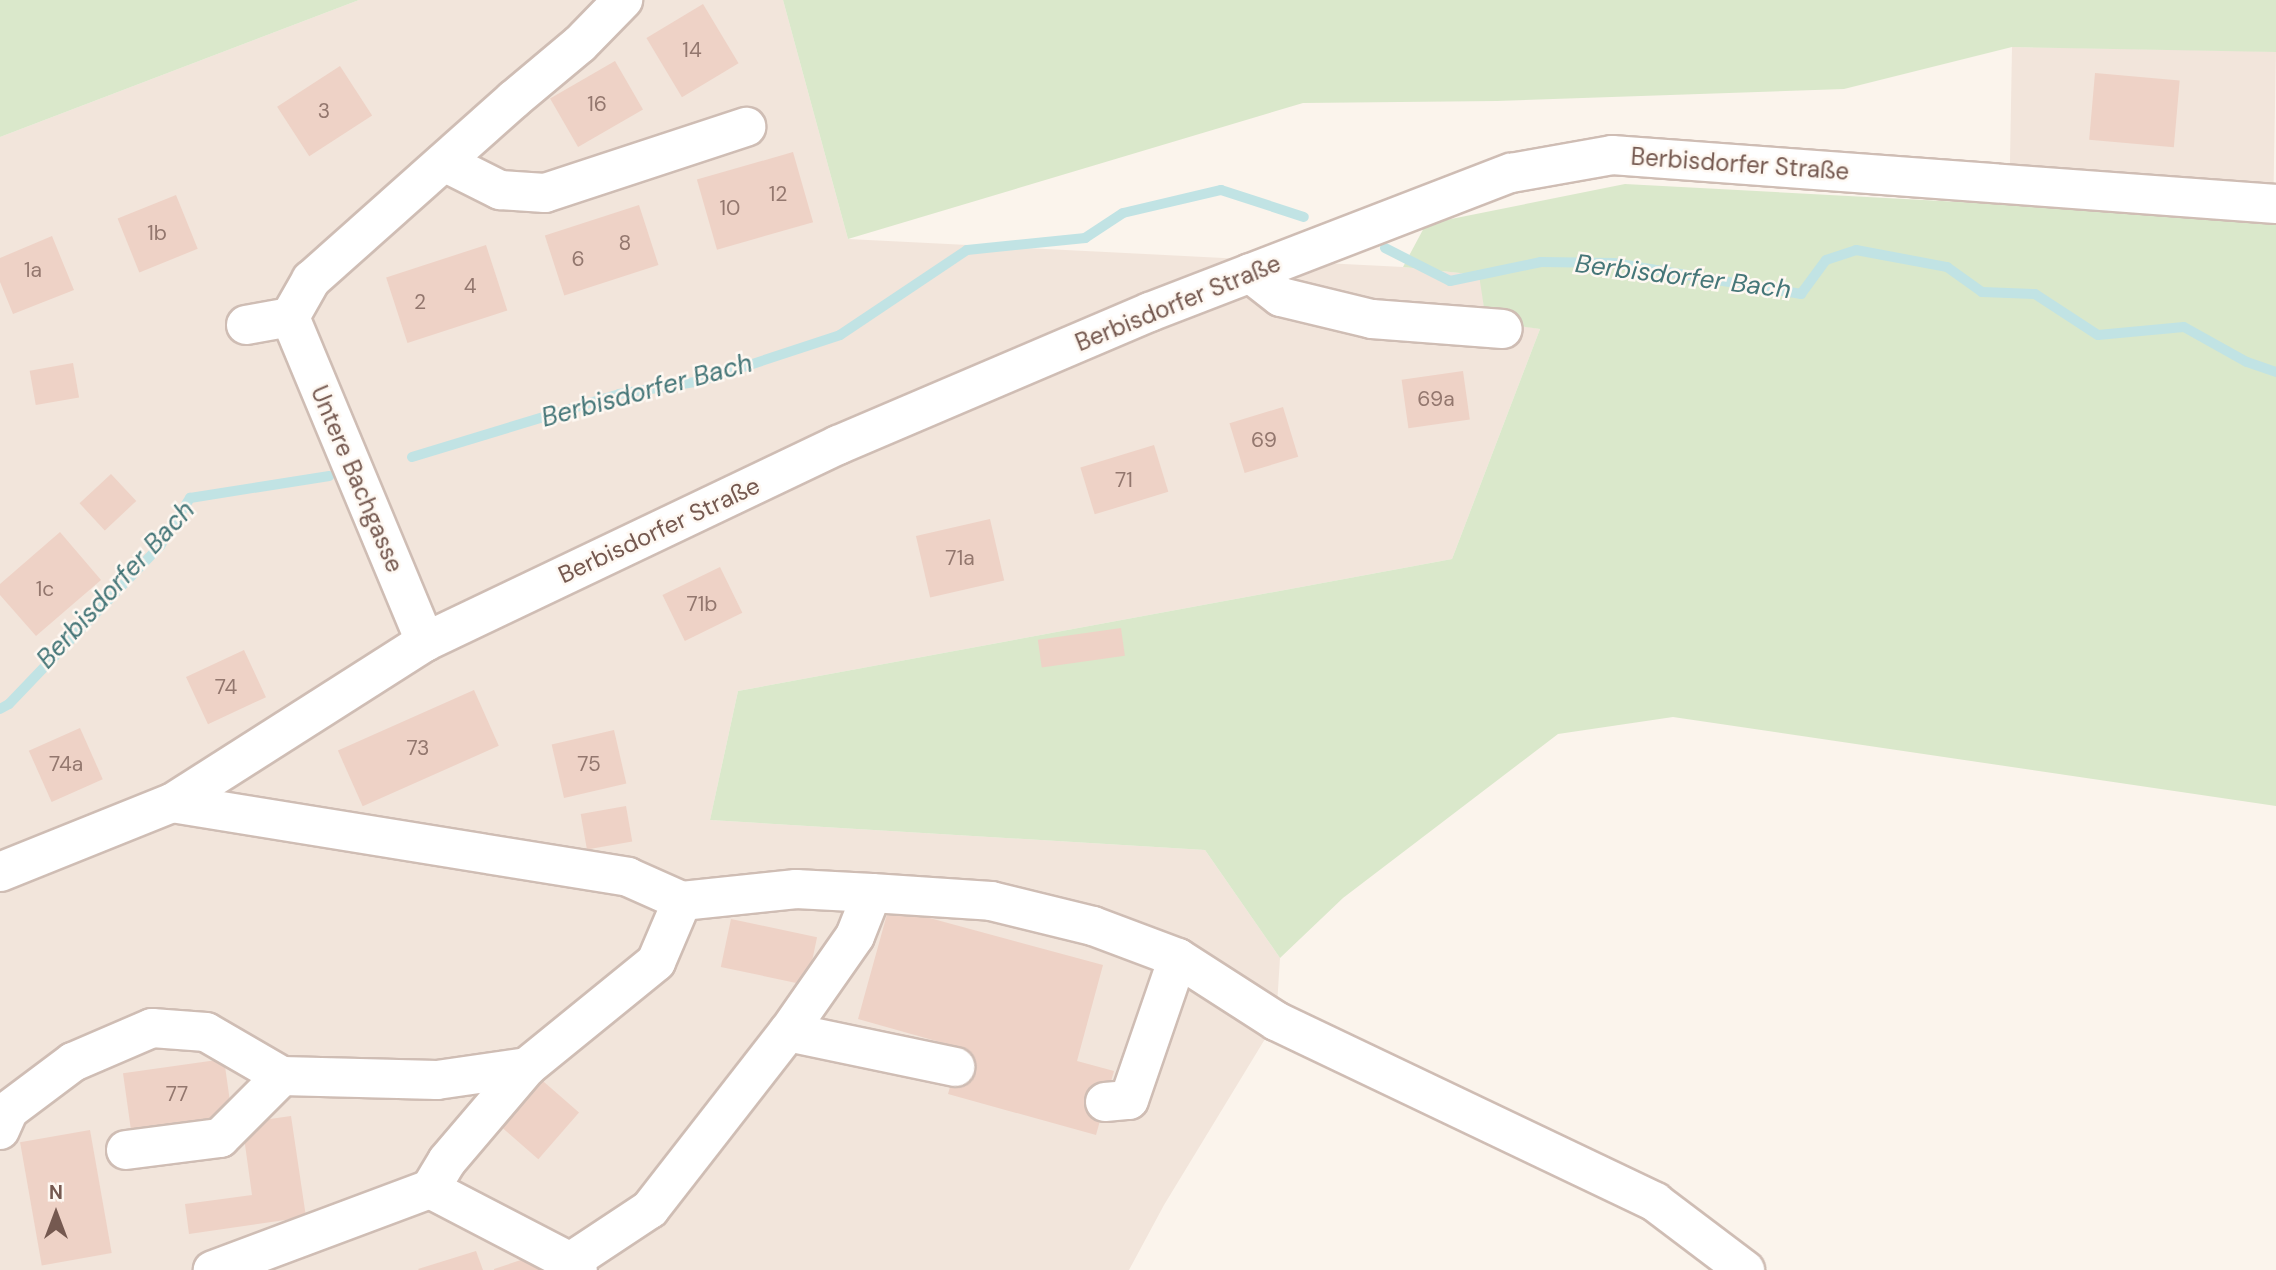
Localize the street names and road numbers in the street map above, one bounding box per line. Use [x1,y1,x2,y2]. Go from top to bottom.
street label: Berbisdorfer Straße [1630,142,1850,186]
street label: Berbisdorfer Straße [1071,249,1285,357]
street label: Untere Bachgasse [305,381,409,577]
street label: Berbisdorfer Straße [554,471,764,589]

